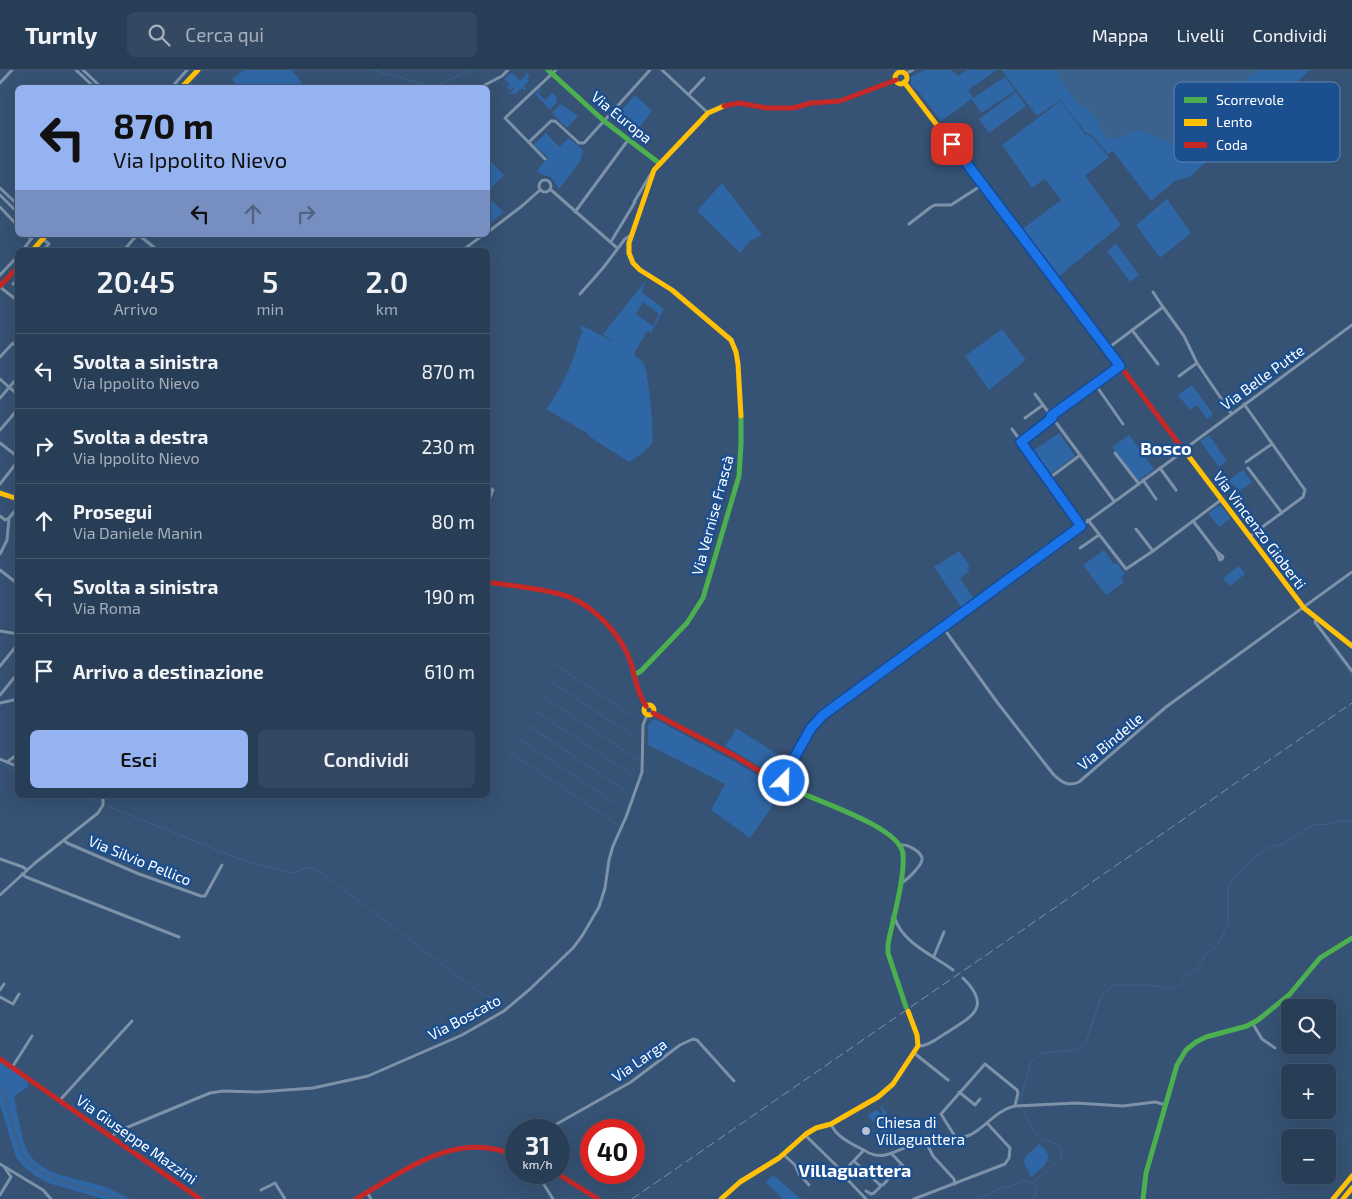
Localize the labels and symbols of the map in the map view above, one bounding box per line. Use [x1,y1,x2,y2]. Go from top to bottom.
legend [1174,82,1340,162]
street label: Via Europa [588,87,656,147]
text: Scorrevole [1216,91,1284,108]
text: Lento [1216,113,1252,130]
pin [931,123,973,165]
text: Coda [1216,136,1248,153]
street label: Via Belle Putte [1217,341,1307,413]
district label: Bosco [1140,437,1192,459]
street label: Via Vernise Frascà [687,453,737,577]
street label: Via Vincenzo Gioberti [1210,468,1310,592]
street label: Via Bindelle [1074,708,1146,774]
position arrow [757,754,809,806]
street label: Via Silvio Pellico [86,831,194,889]
street label: Via Boscato [425,990,503,1044]
street label: Via Larga [608,1035,670,1085]
street label: Via Giuseppe Mazzini [73,1090,201,1188]
place label: Chiesa di Villaguattera [876,1113,965,1148]
speed limit sign: 40 [580,1119,645,1184]
marker: Chiesa di Villaguattera [860,1125,872,1137]
district label: Villaguattera [799,1159,911,1181]

